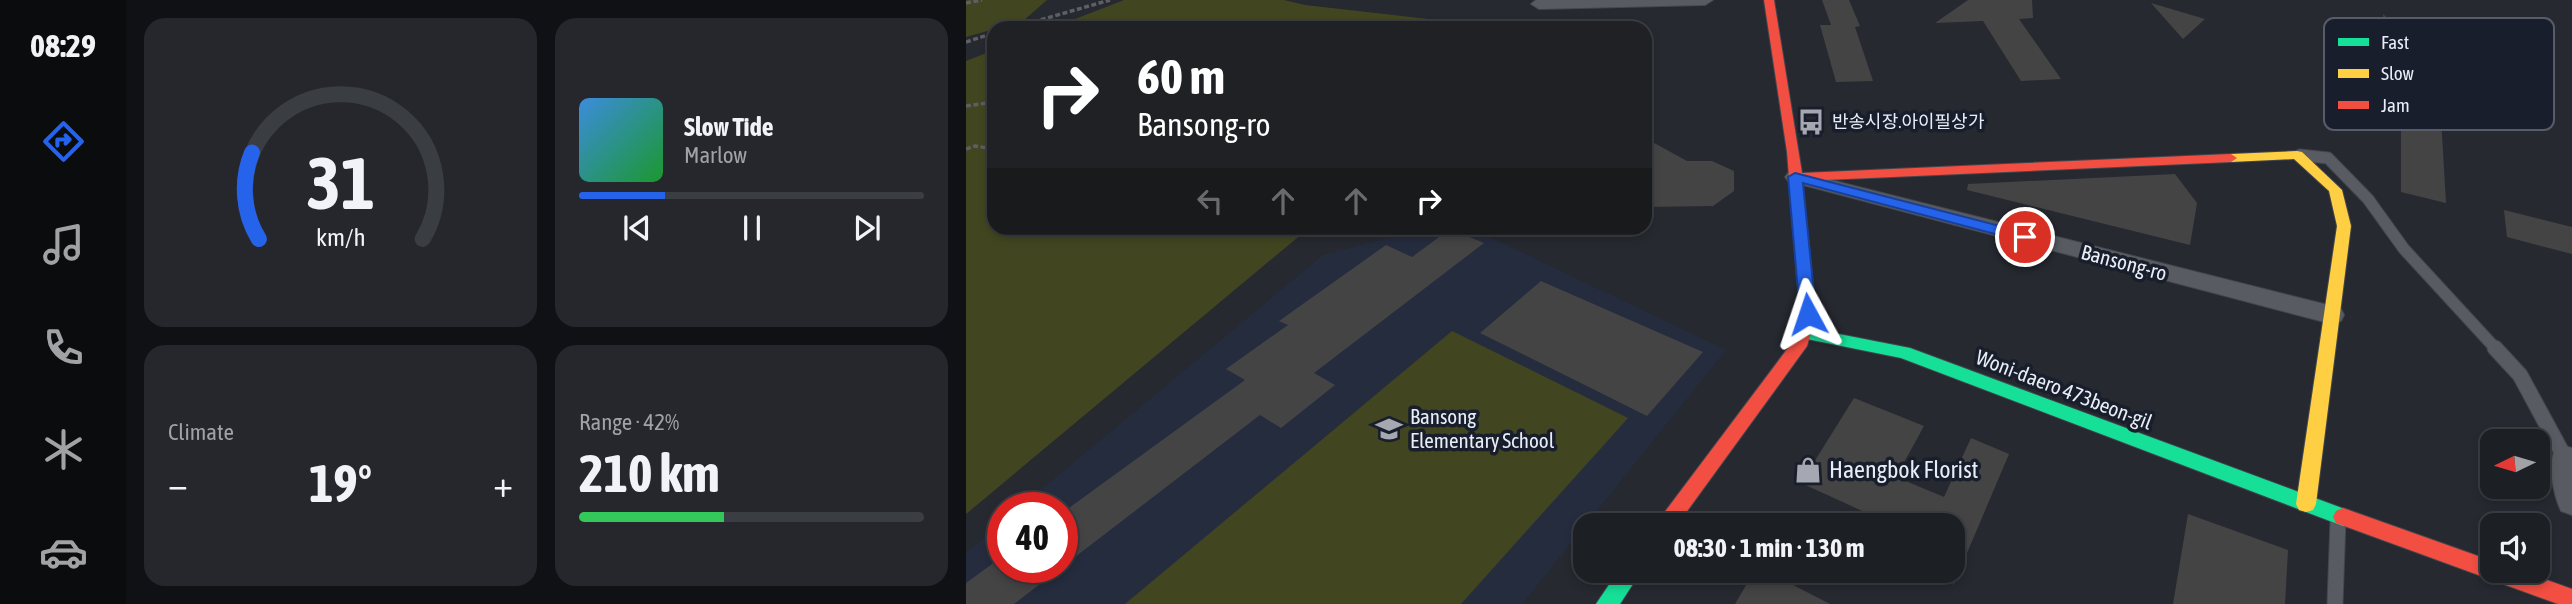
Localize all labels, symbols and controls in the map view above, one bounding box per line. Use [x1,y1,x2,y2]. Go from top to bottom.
legend [2324,18,2554,130]
text: 08:29 [30,27,96,64]
text: Fast [2381,31,2409,53]
text: 60 m [1137,48,1225,104]
icon: right [1022,49,1113,140]
text: Slow [2381,62,2415,84]
text: Jam [2381,94,2410,116]
text: Bansong-ro [1137,106,1271,143]
bus stop icon: 반송시장.아이필상가 [1796,107,1826,137]
place label: 반송시장.아이필상가 [1832,111,1985,132]
text: Slow Tide [684,112,774,142]
icon: directions [39,117,88,166]
text: 31 [306,141,375,224]
text: Marlow [684,142,747,168]
icon: left [1191,182,1229,220]
icon: ahead [1264,182,1302,220]
icon: ahead [1337,182,1375,220]
icon: right [1410,182,1448,220]
pin [1995,207,2055,267]
icon: previous [618,209,656,247]
icon: pause [733,209,771,247]
icon: next [848,209,886,247]
icon: arrive [2006,218,2044,256]
icon: music [39,220,88,269]
text: km/h [316,223,365,251]
street label: Bansong-ro [2079,239,2170,285]
position arrow [1771,277,1845,351]
icon: phone [39,323,88,372]
street label: Woni-daero 473beon-gil [1973,344,2156,434]
place label: Bansong Elementary School [1410,404,1555,452]
text: Range · 42% [579,409,679,435]
school or university icon: Bansong Elementary School [1374,414,1404,444]
text: Climate [168,419,234,445]
icon: climate [39,425,88,474]
north arrow [2480,429,2550,499]
map controls [2480,429,2550,583]
text: 210 km [579,443,720,503]
text: 19° [309,453,372,513]
shop icon: Haengbok Florist [1793,455,1823,485]
place label: Haengbok Florist [1829,456,1979,483]
text: − [168,462,188,505]
text: + [493,462,513,505]
speed limit sign: 40 [987,492,1078,583]
button: sound [2480,513,2550,583]
icon: car [39,528,88,577]
text: 08:30 · 1 min · 130 m [1674,533,1864,563]

